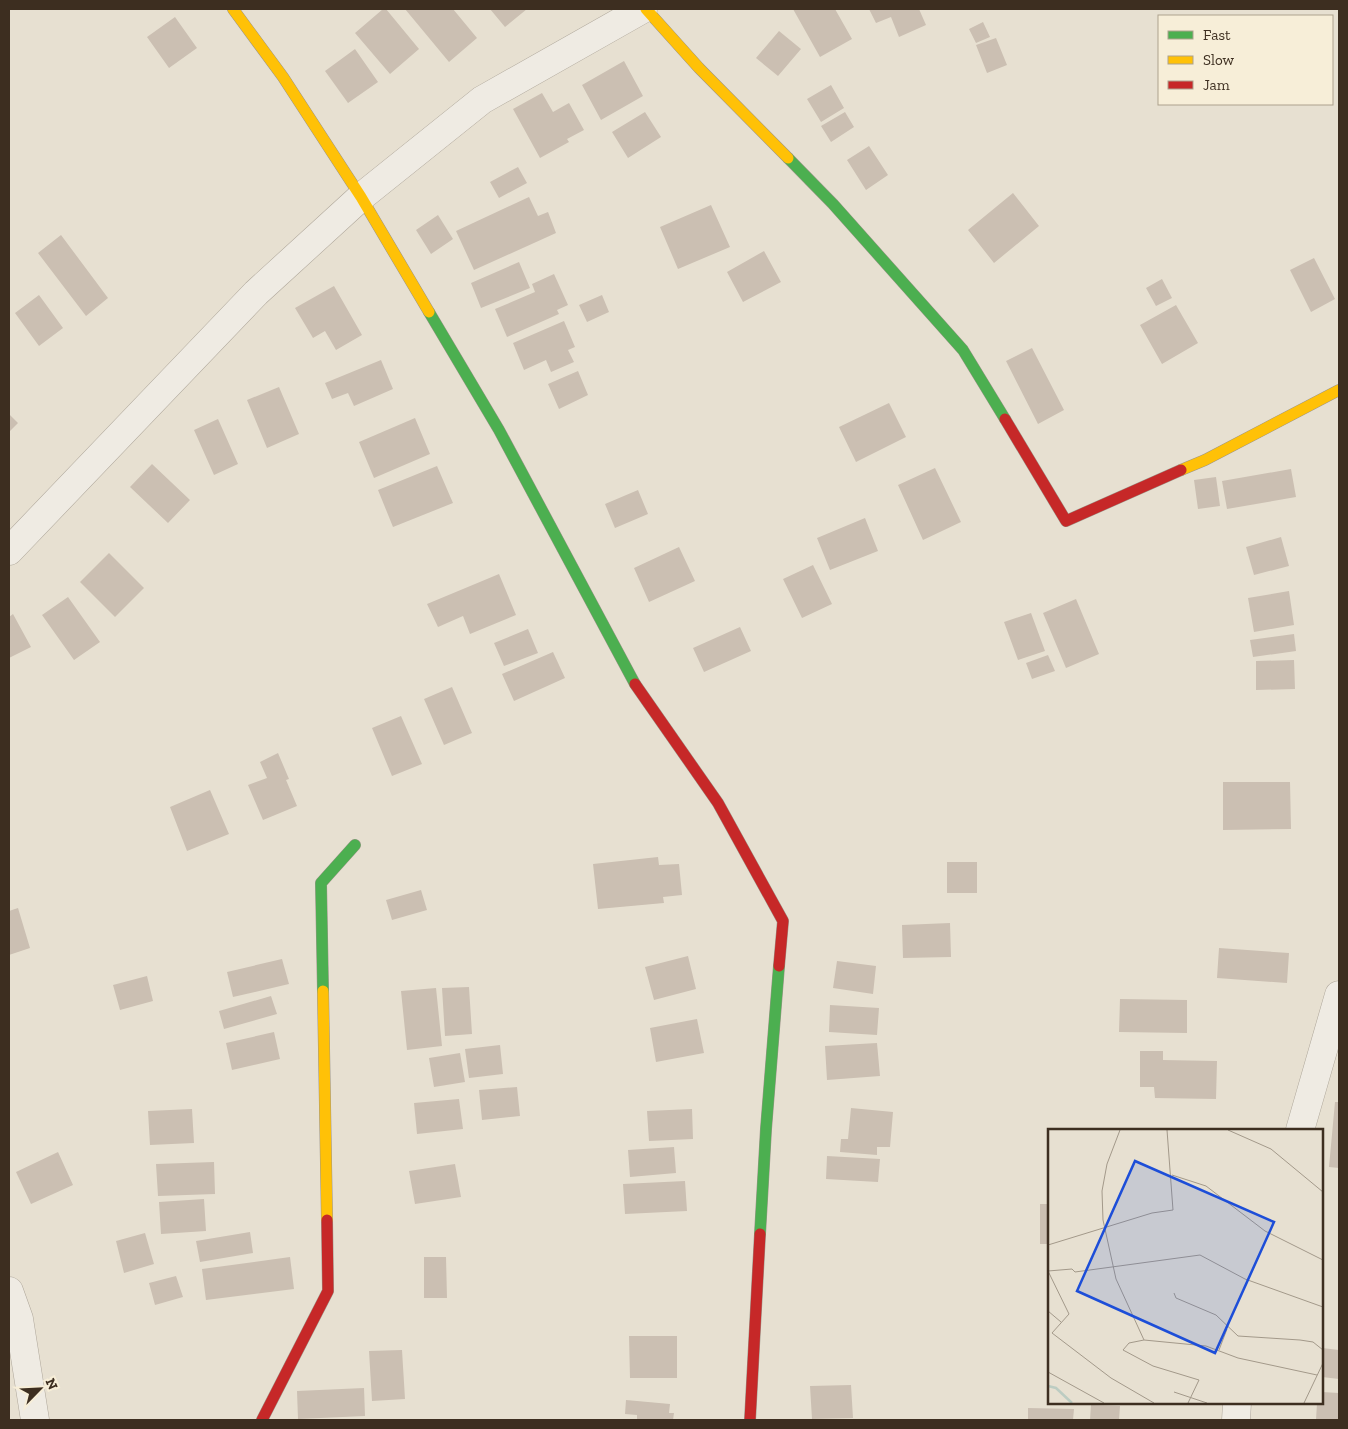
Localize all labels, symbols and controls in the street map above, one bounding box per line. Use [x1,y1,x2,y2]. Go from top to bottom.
legend [1158,15,1333,105]
text: Fast [1203,26,1231,44]
text: Slow [1203,51,1235,69]
text: Jam [1203,76,1230,94]
inset map [1048,1129,1323,1404]
north arrow [15,1364,65,1414]
text: N [41,1376,61,1393]

